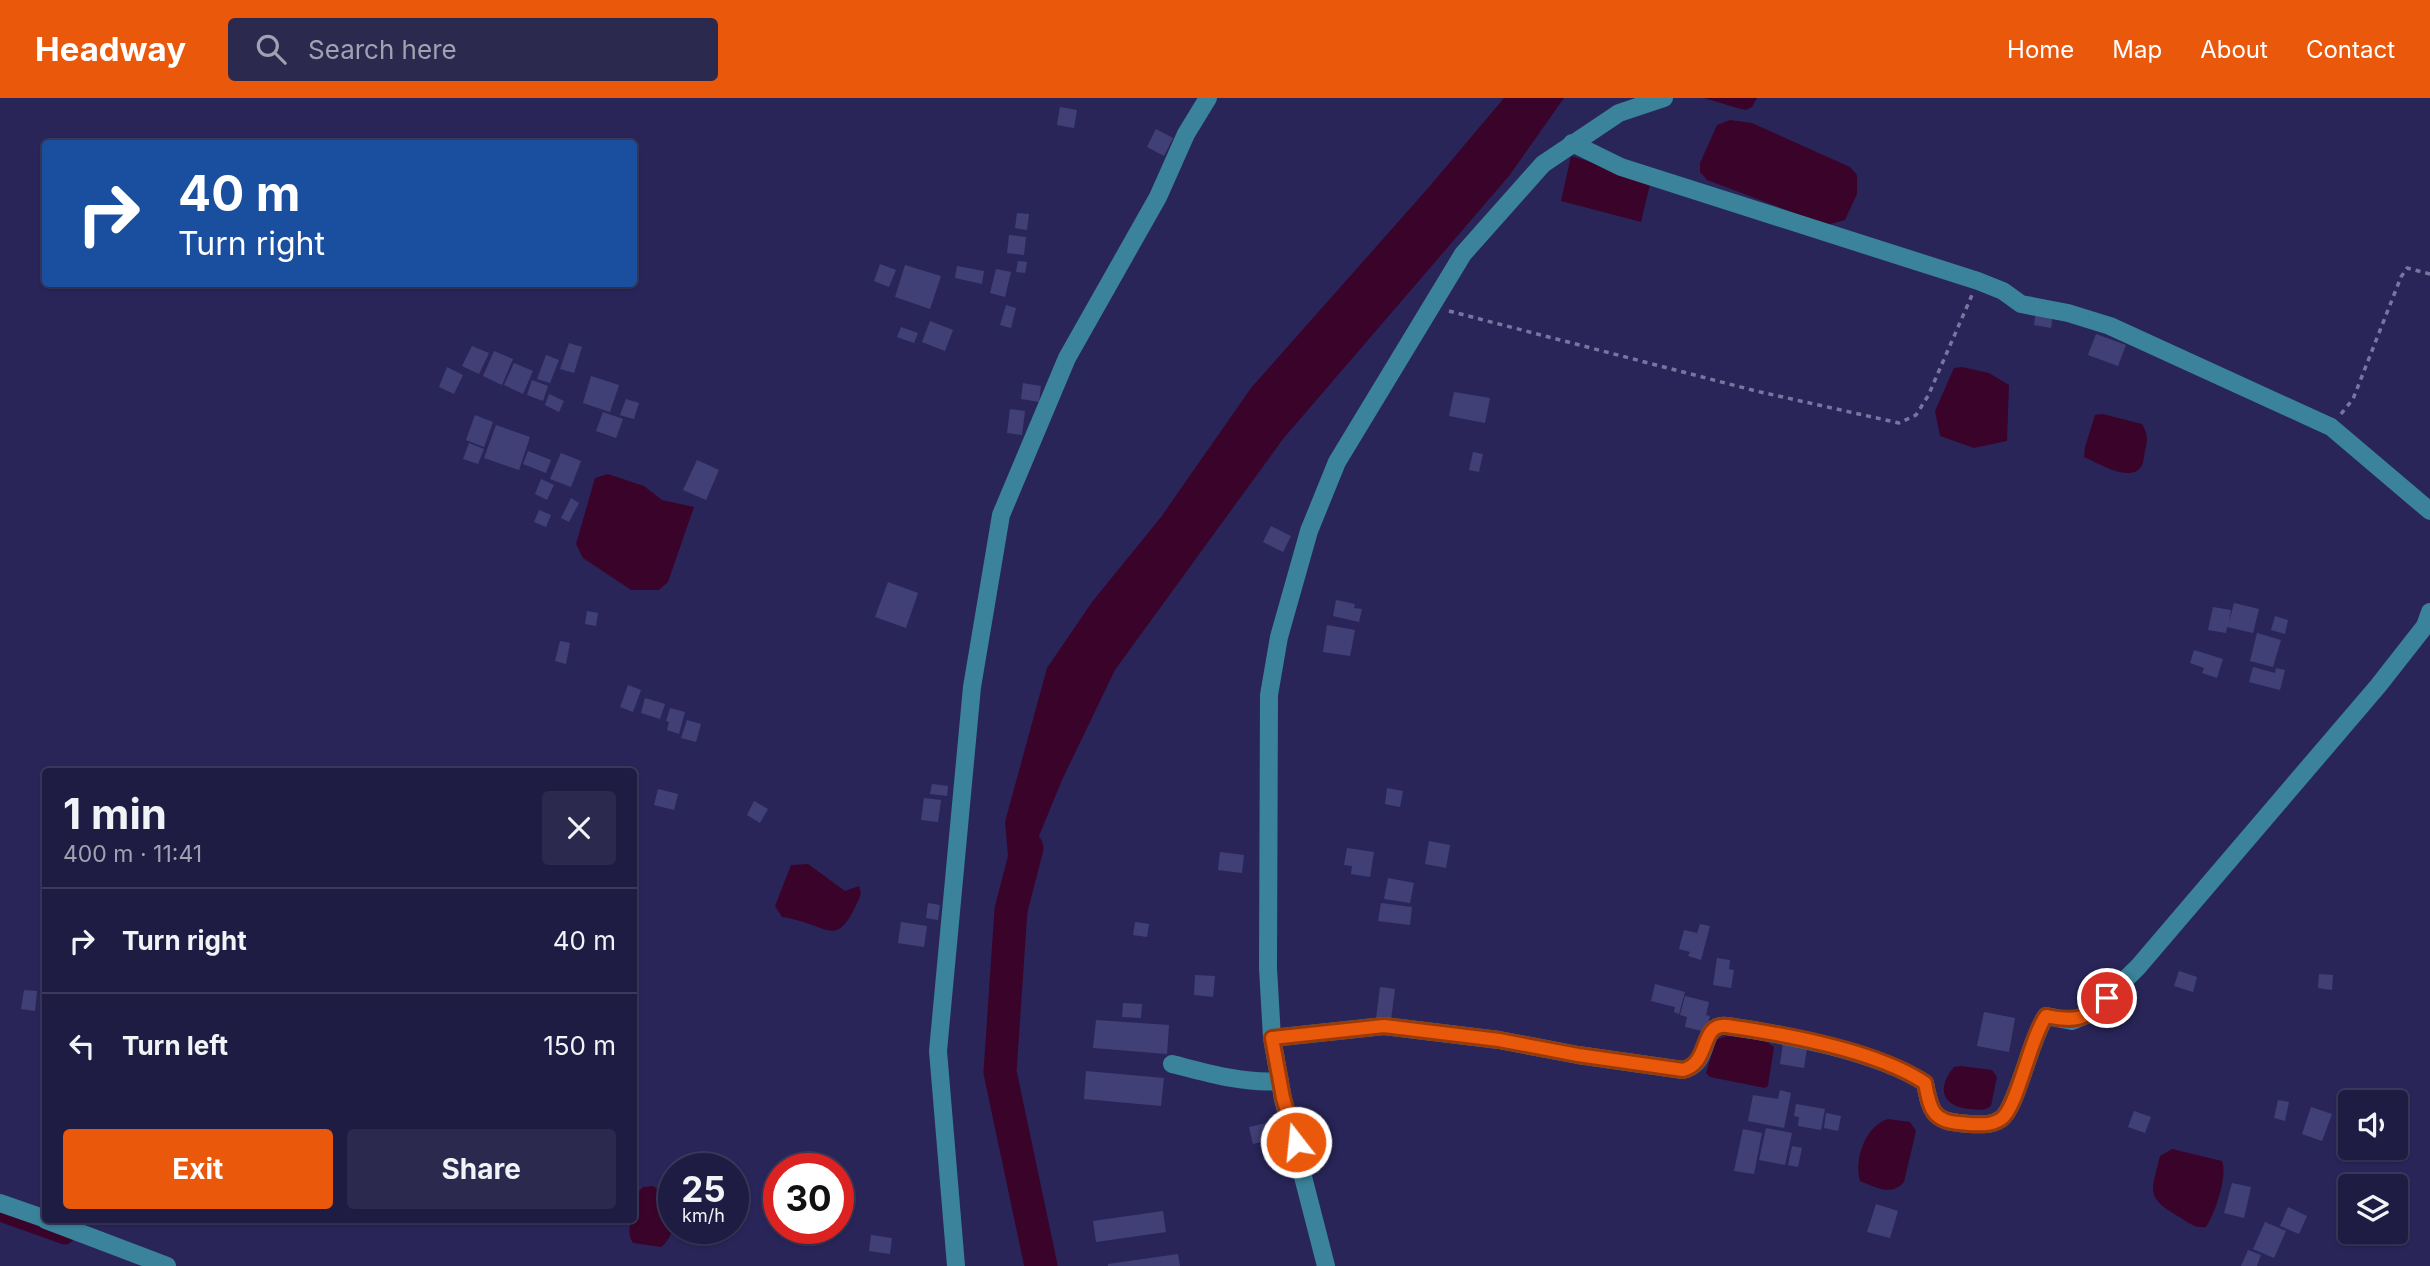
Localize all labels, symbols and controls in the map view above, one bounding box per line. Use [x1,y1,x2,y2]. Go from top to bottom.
search box [228,18,718,81]
text: Headway [35,29,186,69]
icon: search [252,30,290,68]
text: Search here [308,34,457,65]
text: Home [2007,35,2074,64]
text: Map [2112,35,2162,64]
text: About [2200,35,2268,64]
text: Contact [2306,35,2395,64]
text: 40 m [178,164,301,223]
icon: right [63,168,154,259]
text: Turn right [178,224,325,263]
text: 1 min [63,788,167,839]
button: close [542,791,616,865]
text: 400 m · 11:41 [63,840,202,868]
icon: right [63,922,101,960]
text: Turn right [122,925,247,956]
text: 40 m [553,925,616,956]
pin [2077,968,2137,1028]
icon: arrive [2088,979,2126,1017]
icon: left [63,1027,101,1065]
text: Turn left [122,1030,228,1061]
text: 150 m [543,1030,616,1061]
map controls [2338,1090,2408,1244]
button: sound [2338,1090,2408,1160]
position arrow [1259,1105,1333,1179]
button: Exit [63,1129,333,1209]
button: Share [347,1129,616,1209]
speed limit sign: 30 [763,1153,854,1244]
text: 25 [681,1168,726,1210]
button: layers [2338,1174,2408,1244]
text: km/h [682,1205,725,1226]

